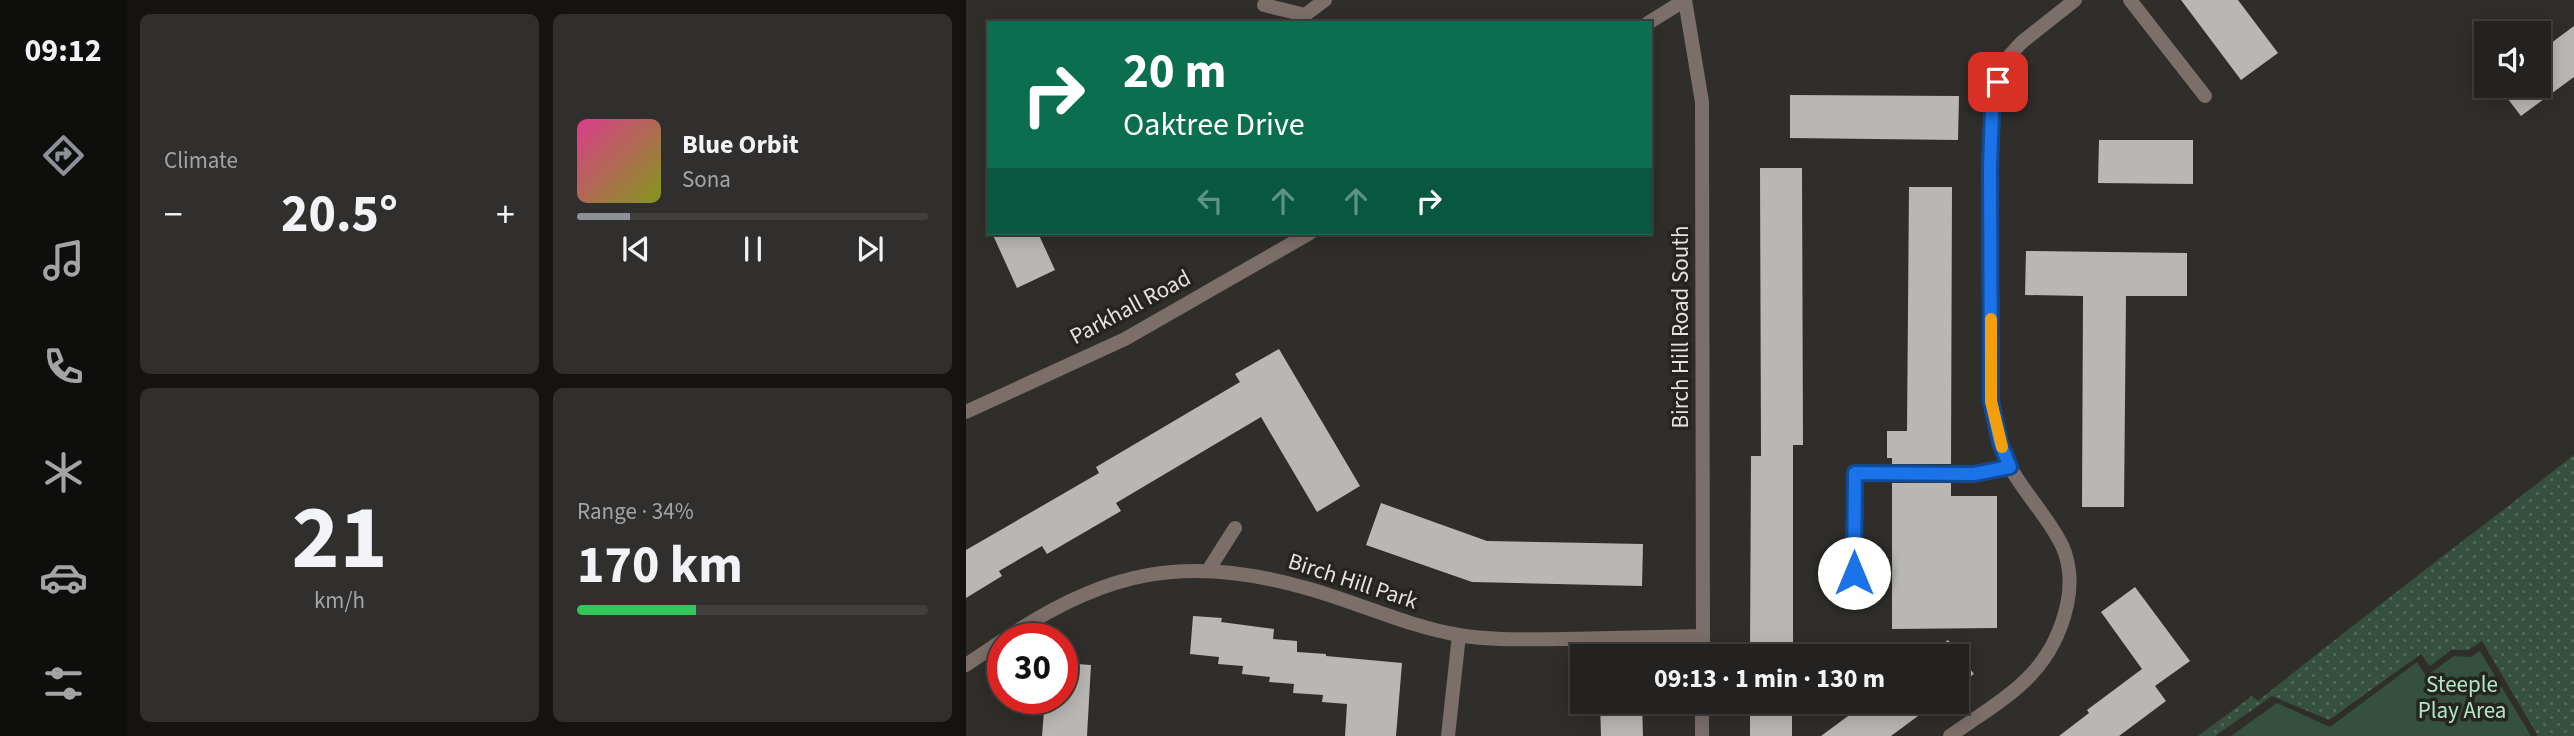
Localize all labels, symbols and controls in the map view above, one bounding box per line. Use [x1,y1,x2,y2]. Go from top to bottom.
map controls [2474,21,2551,98]
button: sound [2474,21,2551,98]
text: 09:12 [24,28,102,74]
text: 20 m [1123,37,1227,107]
icon: right [1008,49,1099,140]
pin [1968,52,2028,112]
icon: arrive [1979,63,2017,101]
text: Oaktree Drive [1123,102,1305,148]
text: Blue Orbit [682,126,799,163]
icon: directions [39,131,88,180]
text: Climate [164,144,238,177]
text: Sona [682,163,731,196]
text: 20.5° [281,178,398,252]
icon: left [1191,182,1229,220]
icon: ahead [1264,182,1302,220]
icon: ahead [1337,182,1375,220]
icon: right [1410,182,1448,220]
text: − [164,188,183,242]
text: + [496,188,515,242]
street label: Birch Hill Road South [1664,225,1697,429]
icon: previous [617,230,655,268]
icon: pause [734,230,772,268]
icon: next [851,230,889,268]
icon: music [39,236,88,285]
street label: Parkhall Road [1064,261,1196,353]
icon: phone [39,342,88,391]
icon: climate [39,448,88,497]
text: 21 [291,474,388,603]
text: Range · 34% [577,495,694,528]
text: 170 km [577,529,743,603]
position arrow [1817,536,1891,610]
street label: Birch Hill Park [1284,545,1423,618]
icon: car [39,553,88,602]
text: km/h [314,584,365,617]
speed limit sign: 30 [987,623,1078,714]
icon: filters [39,659,88,708]
text: 09:13 · 1 min · 130 m [1654,660,1885,697]
park label: Steeple Play Area [2418,668,2506,727]

